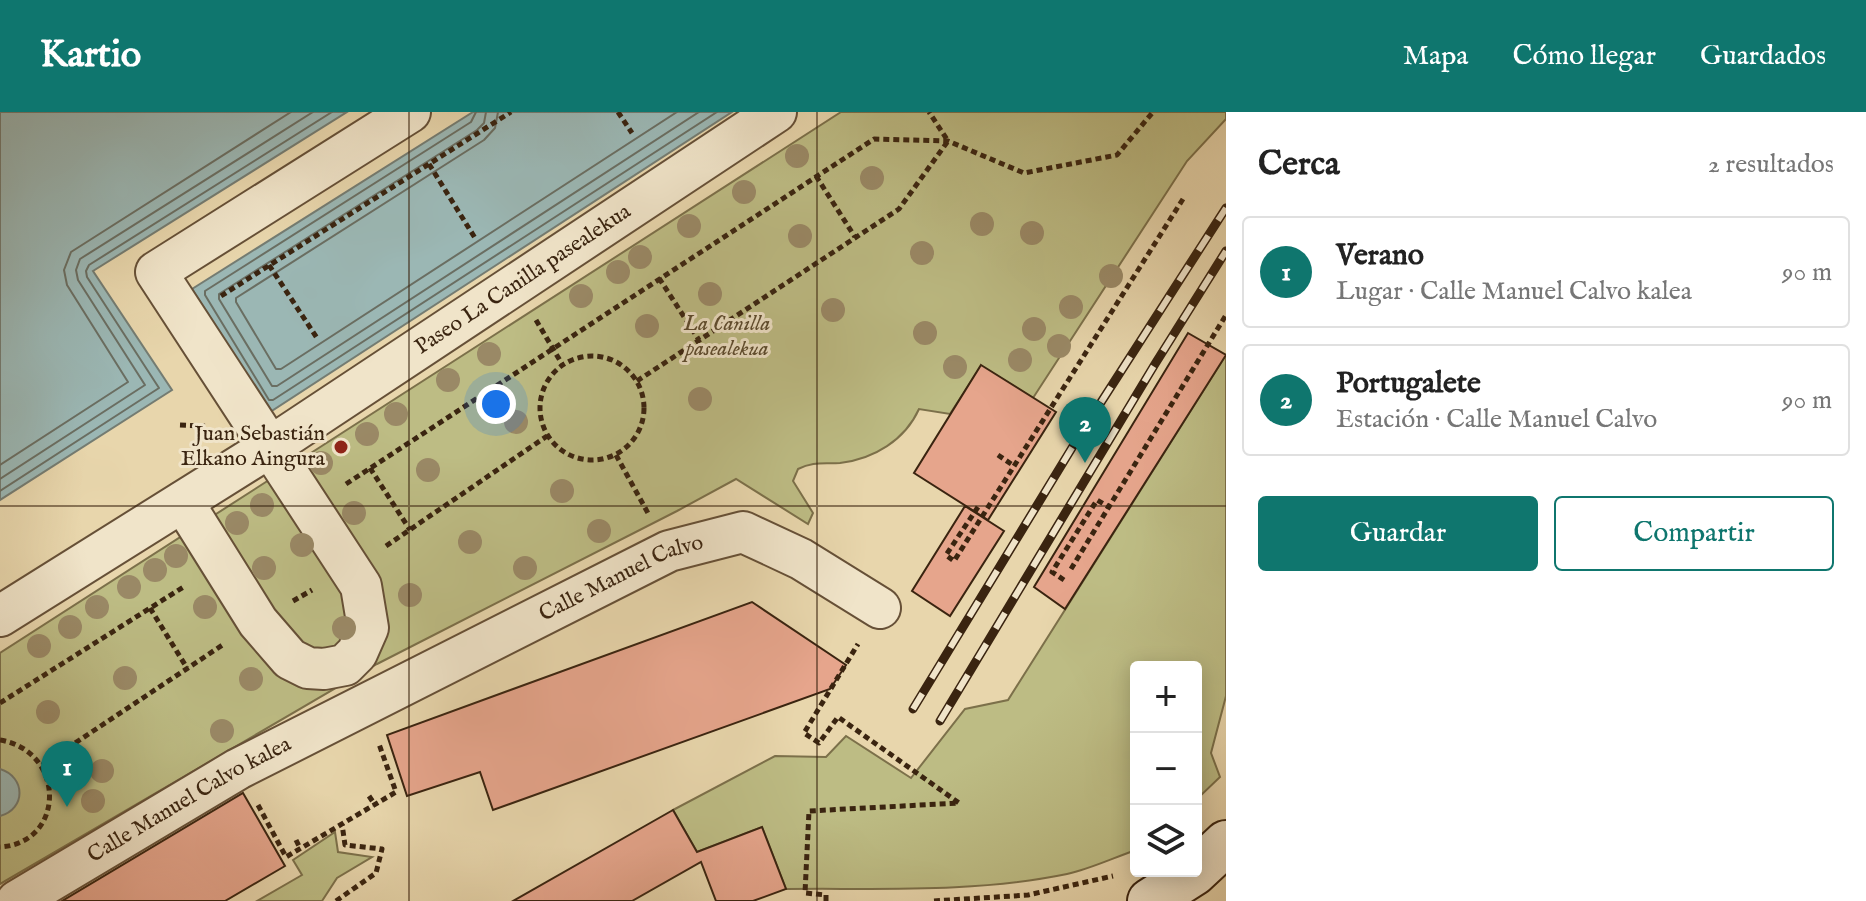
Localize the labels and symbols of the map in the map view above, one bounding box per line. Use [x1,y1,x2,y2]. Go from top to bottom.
street label: Paseo La Canilla pasealekua [410,198,637,361]
park label: La Canilla pasealekua [681,310,770,363]
your location [476,384,516,424]
pin: 2 [1059,397,1111,463]
place label: Juan Sebastián Elkano Aingura [181,420,325,473]
marker: Juan Sebastián Elkano Aingura [332,438,350,456]
street label: Calle Manuel Calvo [534,529,706,628]
street label: Calle Manuel Calvo kalea [83,730,296,870]
pin: 1 [41,741,93,807]

